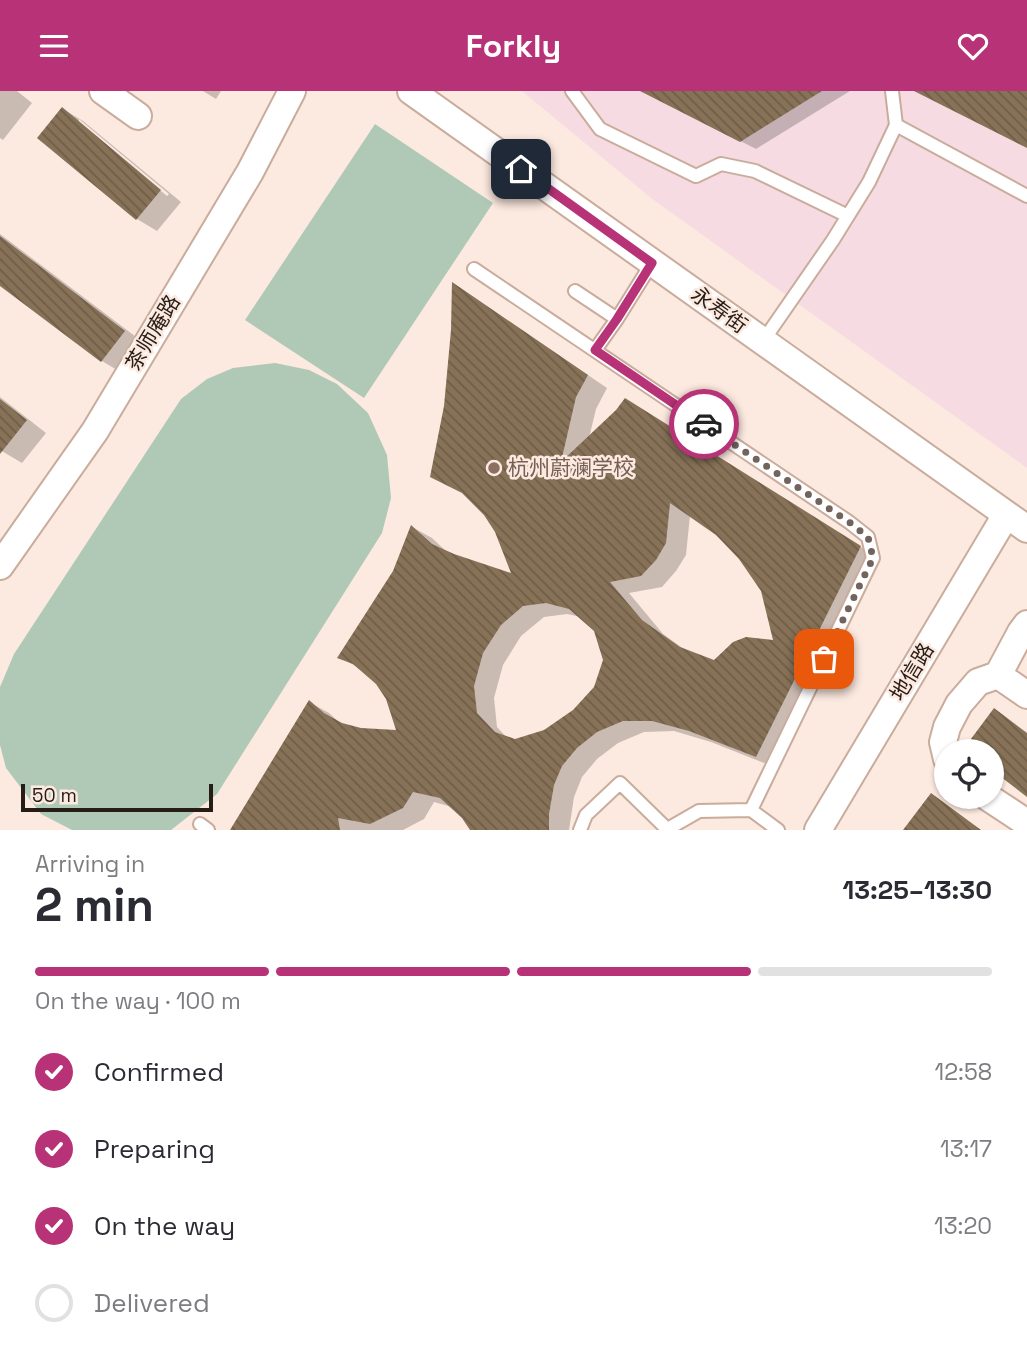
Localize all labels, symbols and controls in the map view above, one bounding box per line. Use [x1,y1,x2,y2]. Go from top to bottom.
text: Forkly [466,26,561,66]
icon: menu [35,27,73,65]
icon: heart [954,27,992,65]
pin [491,139,551,199]
icon: home [502,150,540,188]
street label: 永寿街 [686,280,753,339]
street label: 茶师庵路 [119,290,186,376]
courier [669,389,739,459]
icon: car [685,405,723,443]
place label: 杭州蔚澜学校 [508,454,634,481]
marker: 杭州蔚澜学校 [486,460,502,476]
pin [794,629,854,689]
street label: 地信路 [884,638,939,706]
icon: bag [805,640,843,678]
map controls [934,739,1004,809]
button: locate [934,739,1004,809]
scale bar [21,781,214,813]
text: 50 m [32,783,77,808]
text: Arriving in [35,849,145,879]
text: 13:25–13:30 [842,873,992,907]
text: 2 min [35,876,154,934]
text: On the way · 100 m [35,986,241,1016]
icon: check [35,1053,73,1091]
text: Confirmed [94,1055,224,1089]
text: 12:58 [935,1057,992,1087]
icon: check [35,1130,73,1168]
text: Preparing [94,1132,215,1166]
text: 13:17 [940,1134,992,1164]
icon: check [35,1207,73,1245]
text: On the way [94,1209,235,1243]
text: 13:20 [934,1211,992,1241]
text: Delivered [94,1286,210,1320]

